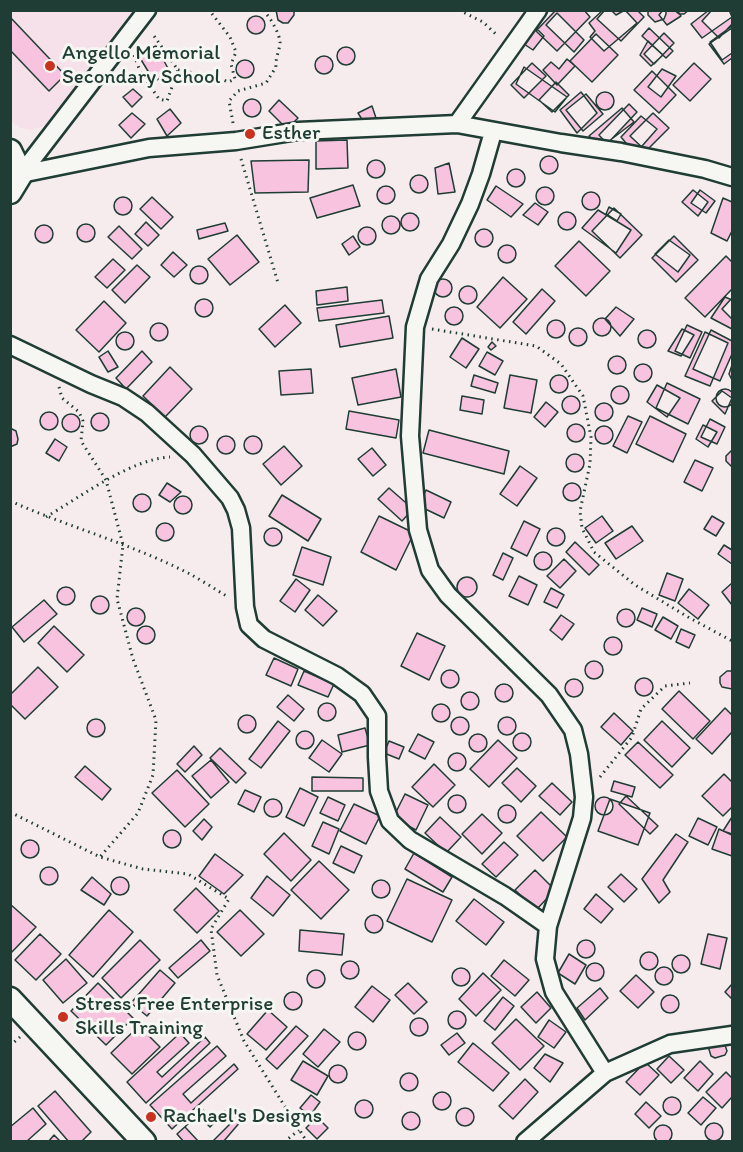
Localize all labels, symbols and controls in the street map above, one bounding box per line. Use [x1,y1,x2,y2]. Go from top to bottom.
place label: Angello Memorial Secondary School [62,41,221,91]
marker: Angello Memorial Secondary School [43,59,57,73]
place label: Esther [262,121,320,147]
marker: Esther [243,127,257,141]
place label: Stress Free Enterprise Skills Training [75,992,273,1042]
marker: Stress Free Enterprise Skills Training [56,1010,70,1024]
place label: Rachael's Designs [163,1104,322,1130]
marker: Rachael's Designs [144,1110,158,1124]

